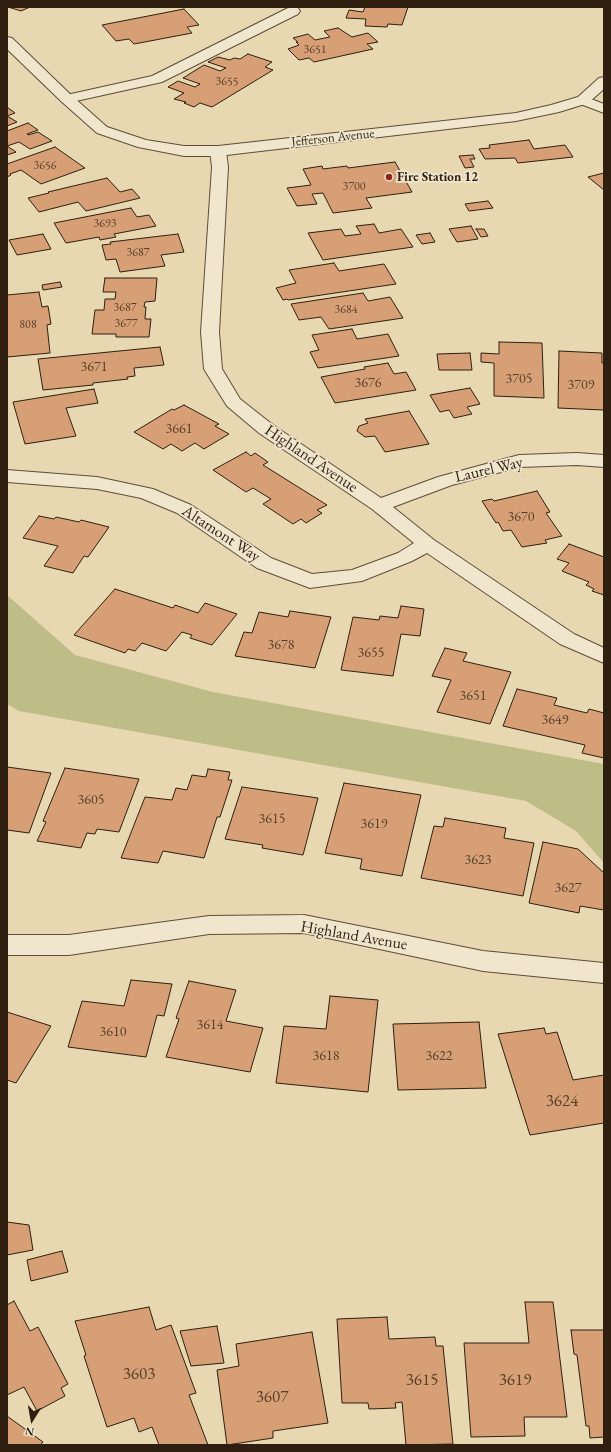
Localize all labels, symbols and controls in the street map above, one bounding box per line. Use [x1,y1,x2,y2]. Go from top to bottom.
house number: 3651 [303,43,327,57]
house number: 3655 [215,75,239,89]
street label: Jefferson Avenue [291,126,375,150]
house number: 3656 [33,159,57,173]
place label: Fire Station 12 [397,169,478,185]
marker: Fire Station 12 [384,172,394,182]
house number: 3700 [342,180,366,194]
house number: 3693 [93,217,117,231]
house number: 3687 [126,246,150,260]
house number: 3687 [113,301,137,315]
house number: 3684 [334,303,358,317]
house number: 3677 [114,317,138,331]
house number: 808 [19,318,37,332]
house number: 3671 [81,359,107,375]
house number: 3705 [506,371,532,387]
house number: 3676 [355,375,381,391]
house number: 3709 [568,377,594,393]
house number: 3661 [166,421,192,437]
street label: Highland Avenue [261,421,361,497]
street label: Laurel Way [453,453,525,487]
street label: Altamont Way [178,502,264,566]
house number: 3670 [508,509,534,525]
house number: 3678 [268,637,294,653]
house number: 3655 [358,645,384,661]
house number: 3651 [460,688,486,704]
house number: 3649 [542,712,568,728]
house number: 3605 [78,792,104,808]
house number: 3615 [259,811,285,827]
house number: 3619 [361,816,387,832]
house number: 3623 [465,852,491,868]
house number: 3627 [555,880,581,896]
street label: Highland Avenue [299,917,409,955]
house number: 3614 [197,1017,223,1033]
house number: 3610 [100,1024,126,1040]
house number: 3618 [313,1048,339,1064]
house number: 3622 [426,1048,452,1064]
house number: 3624 [546,1091,578,1111]
house number: 3603 [123,1364,155,1384]
house number: 3615 [406,1370,438,1390]
house number: 3619 [499,1370,531,1390]
house number: 3607 [256,1387,288,1407]
north arrow [12,1400,52,1440]
text: N [24,1424,35,1440]

